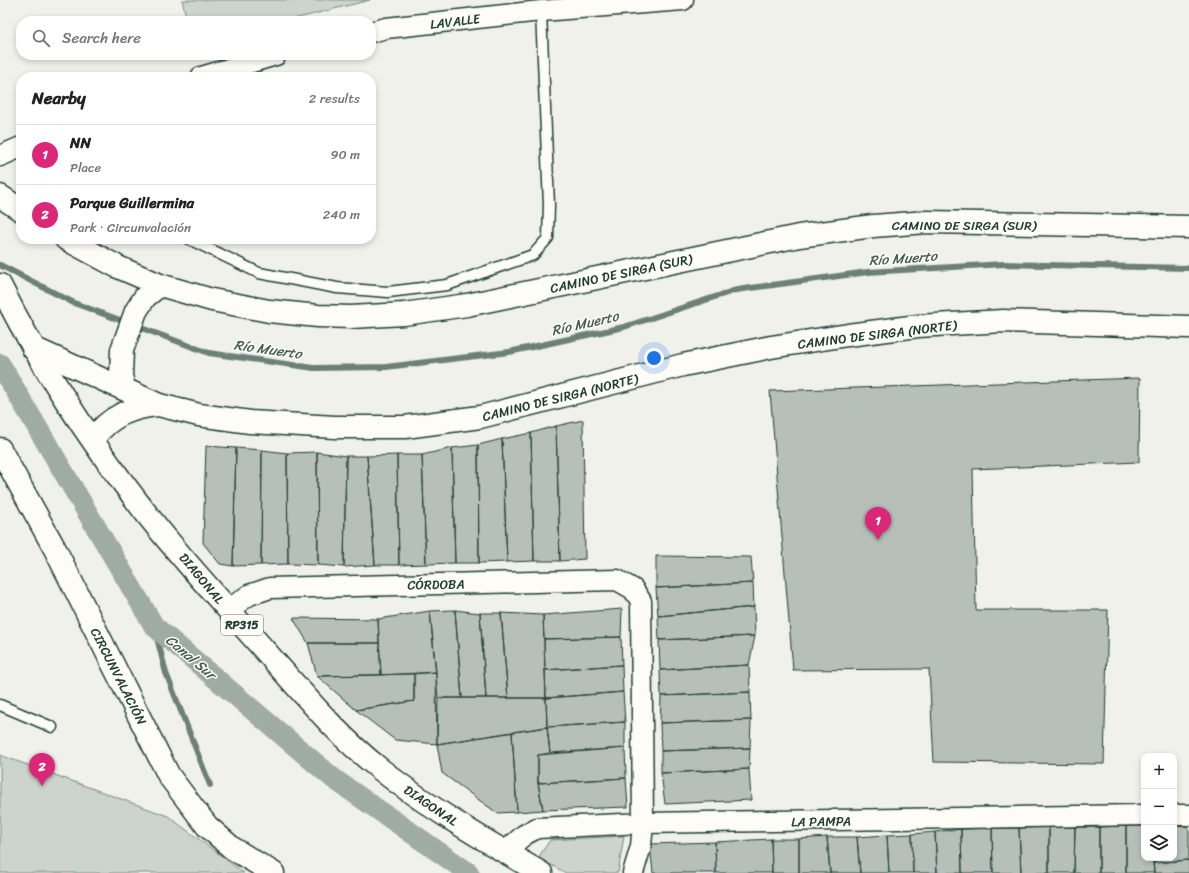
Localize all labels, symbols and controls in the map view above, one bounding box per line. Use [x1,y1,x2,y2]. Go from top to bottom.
street label: LAVALLE [429,7,482,36]
search box [16,16,376,60]
text: Search here [62,25,141,51]
icon: search [30,27,52,49]
text: Nearby [32,83,86,113]
text: 2 results [309,87,360,110]
text: NN [70,130,91,156]
text: 1 [42,143,48,166]
text: 90 m [330,143,360,166]
text: Place [70,156,101,179]
text: Parque Guillermina [70,190,194,216]
text: 2 [41,203,49,226]
text: 240 m [323,203,360,226]
street label: CAMINO DE SIRGA (SUR) [892,214,1038,237]
text: Park · Circunvalación [70,216,191,239]
water label: Río Muerto [868,244,940,273]
street label: CAMINO DE SIRGA (SUR) [548,247,696,300]
water label: Río Muerto [549,303,623,343]
street label: CAMINO DE SIRGA (NORTE) [796,313,959,356]
water label: Río Muerto [232,332,305,367]
your location [644,348,664,368]
street label: CAMINO DE SIRGA (NORTE) [480,367,642,428]
pin: 1 [865,507,891,540]
street label: DIAGONAL [173,547,230,609]
street label: CÓRDOBA [407,573,465,596]
road number: RP315 [221,615,263,635]
street label: CIRCUNVALACIÓN [84,623,153,729]
water label: Canal Sur [160,629,223,688]
pin: 2 [29,753,55,786]
map controls [1141,753,1177,861]
button: + [1141,753,1177,789]
street label: DIAGONAL [399,779,463,832]
button: − [1141,789,1177,825]
street label: LA PAMPA [791,809,851,834]
button: layers [1141,825,1177,861]

